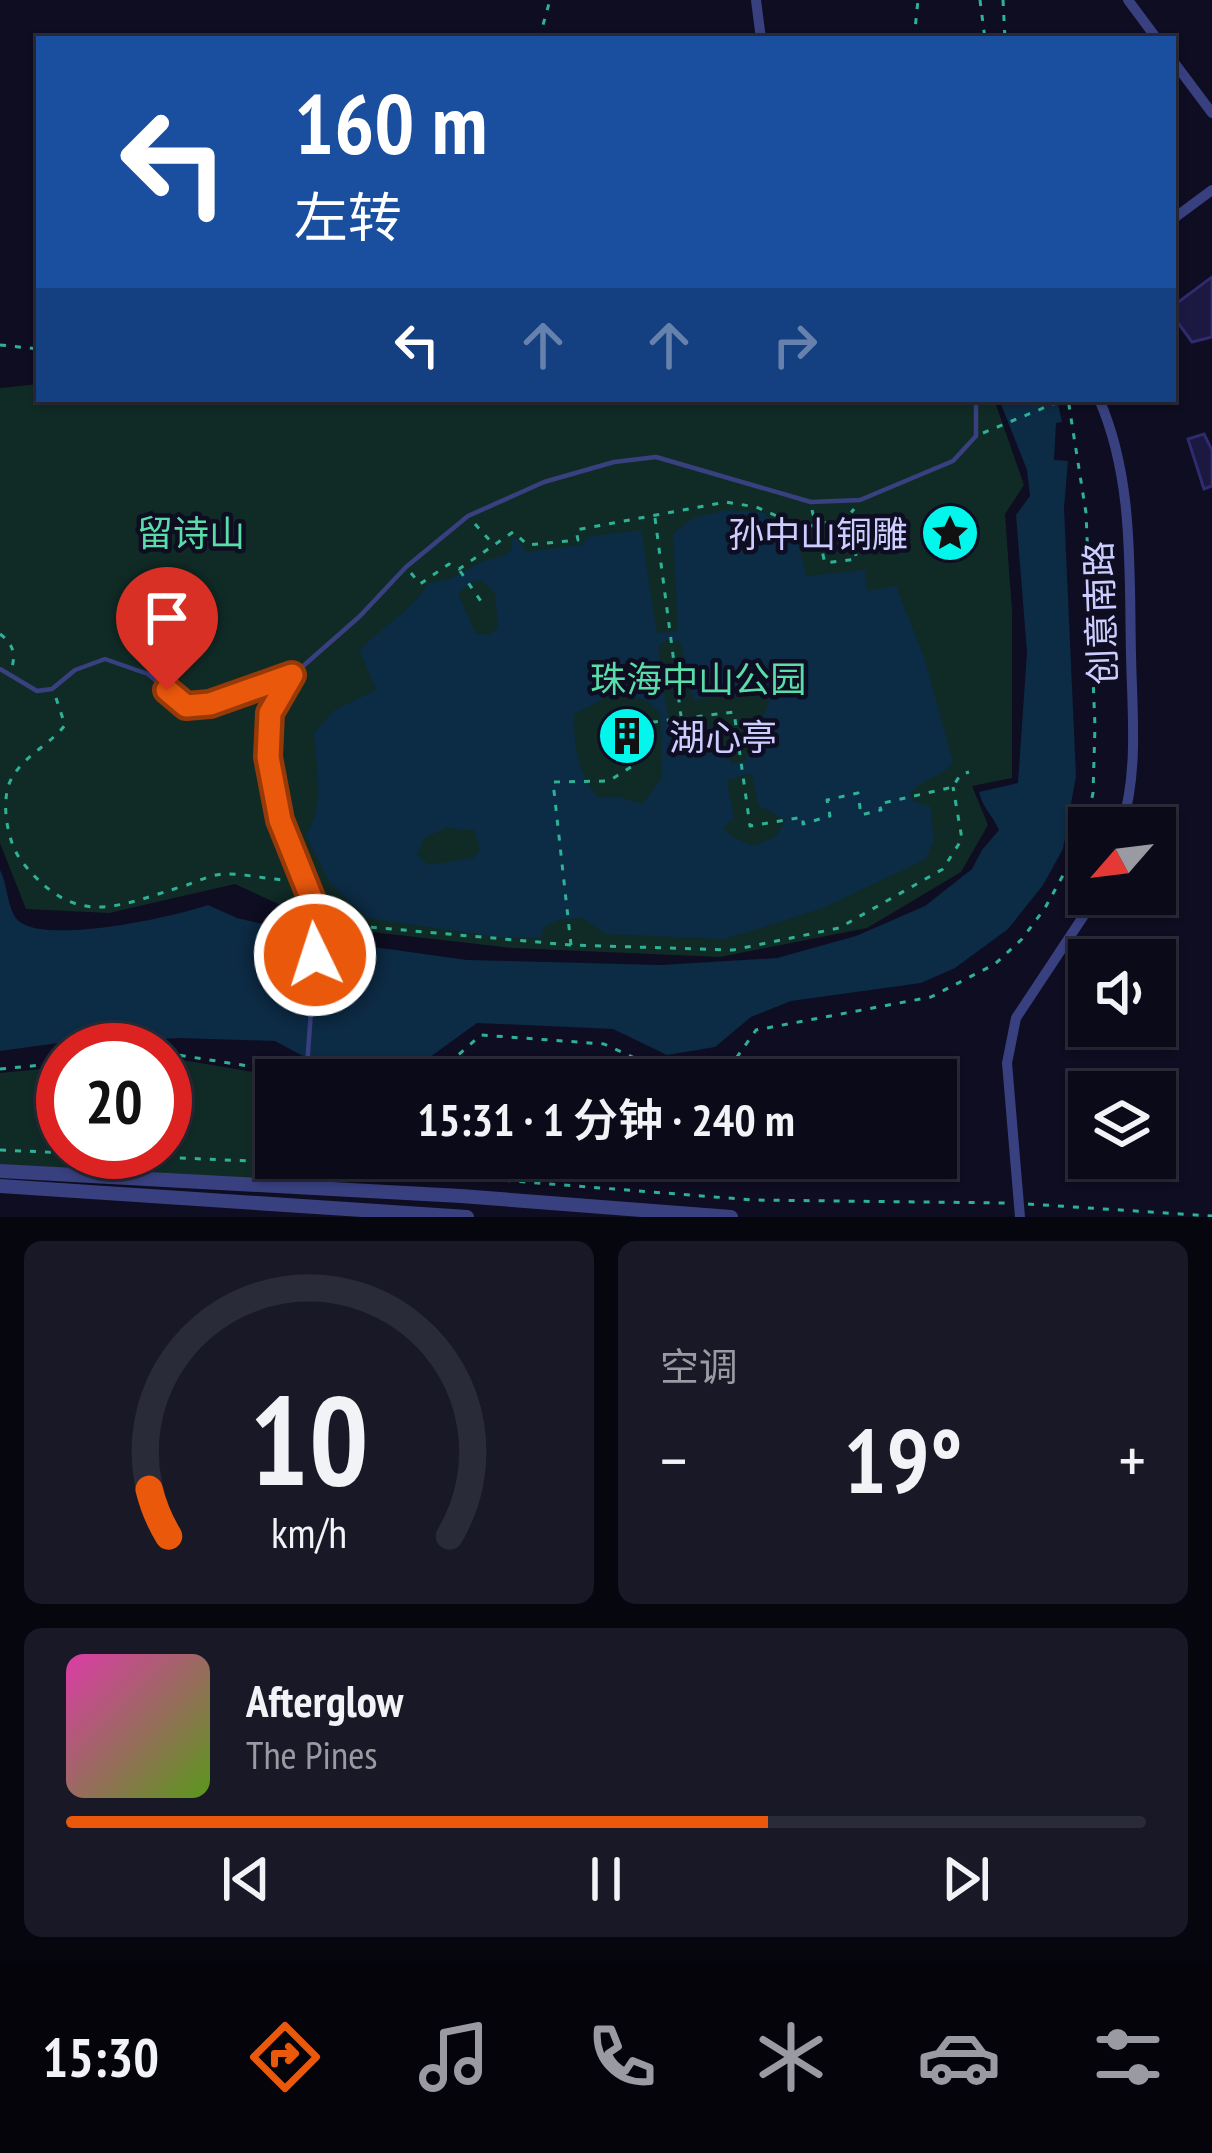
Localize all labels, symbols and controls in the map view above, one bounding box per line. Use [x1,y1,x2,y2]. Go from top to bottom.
text: 160 m [294,68,487,177]
icon: left [96,84,252,240]
text: 左转 [294,182,402,252]
icon: left [384,312,450,378]
icon: ahead [510,312,576,378]
icon: ahead [636,312,702,378]
icon: right [762,312,828,378]
place icon: 孙中山铜雕 [919,502,981,564]
park label: 留诗山 [137,509,245,556]
place label: 孙中山铜雕 [728,510,908,557]
street label: 创意南路 [1074,540,1126,686]
pin [116,567,218,690]
icon: arrive [134,585,200,651]
park label: 珠海中山公园 [590,655,806,702]
building icon: 湖心亭 [596,705,658,767]
place label: 湖心亭 [669,713,777,760]
north arrow [1068,807,1176,915]
map controls [1068,807,1176,1179]
position arrow [252,892,378,1018]
button: sound [1068,939,1176,1047]
speed limit sign: 20 [36,1023,192,1179]
button: layers [1068,1071,1176,1179]
text: 15:31 · 1 分钟 · 240 m [417,1090,795,1148]
text: 空调 [660,1341,738,1392]
text: 10 [249,1358,369,1519]
text: 19° [844,1401,962,1518]
text: − [660,1417,687,1502]
text: + [1119,1417,1146,1502]
text: km/h [271,1503,347,1559]
text: Afterglow [246,1671,403,1729]
text: The Pines [246,1729,377,1780]
icon: previous [213,1846,279,1912]
icon: pause [573,1846,639,1912]
icon: next [933,1846,999,1912]
icon: directions [243,2015,327,2099]
icon: music [412,2015,496,2099]
icon: phone [580,2015,664,2099]
icon: climate [749,2015,833,2099]
icon: car [917,2015,1001,2099]
icon: filters [1086,2015,1170,2099]
text: 15:30 [42,2022,159,2092]

